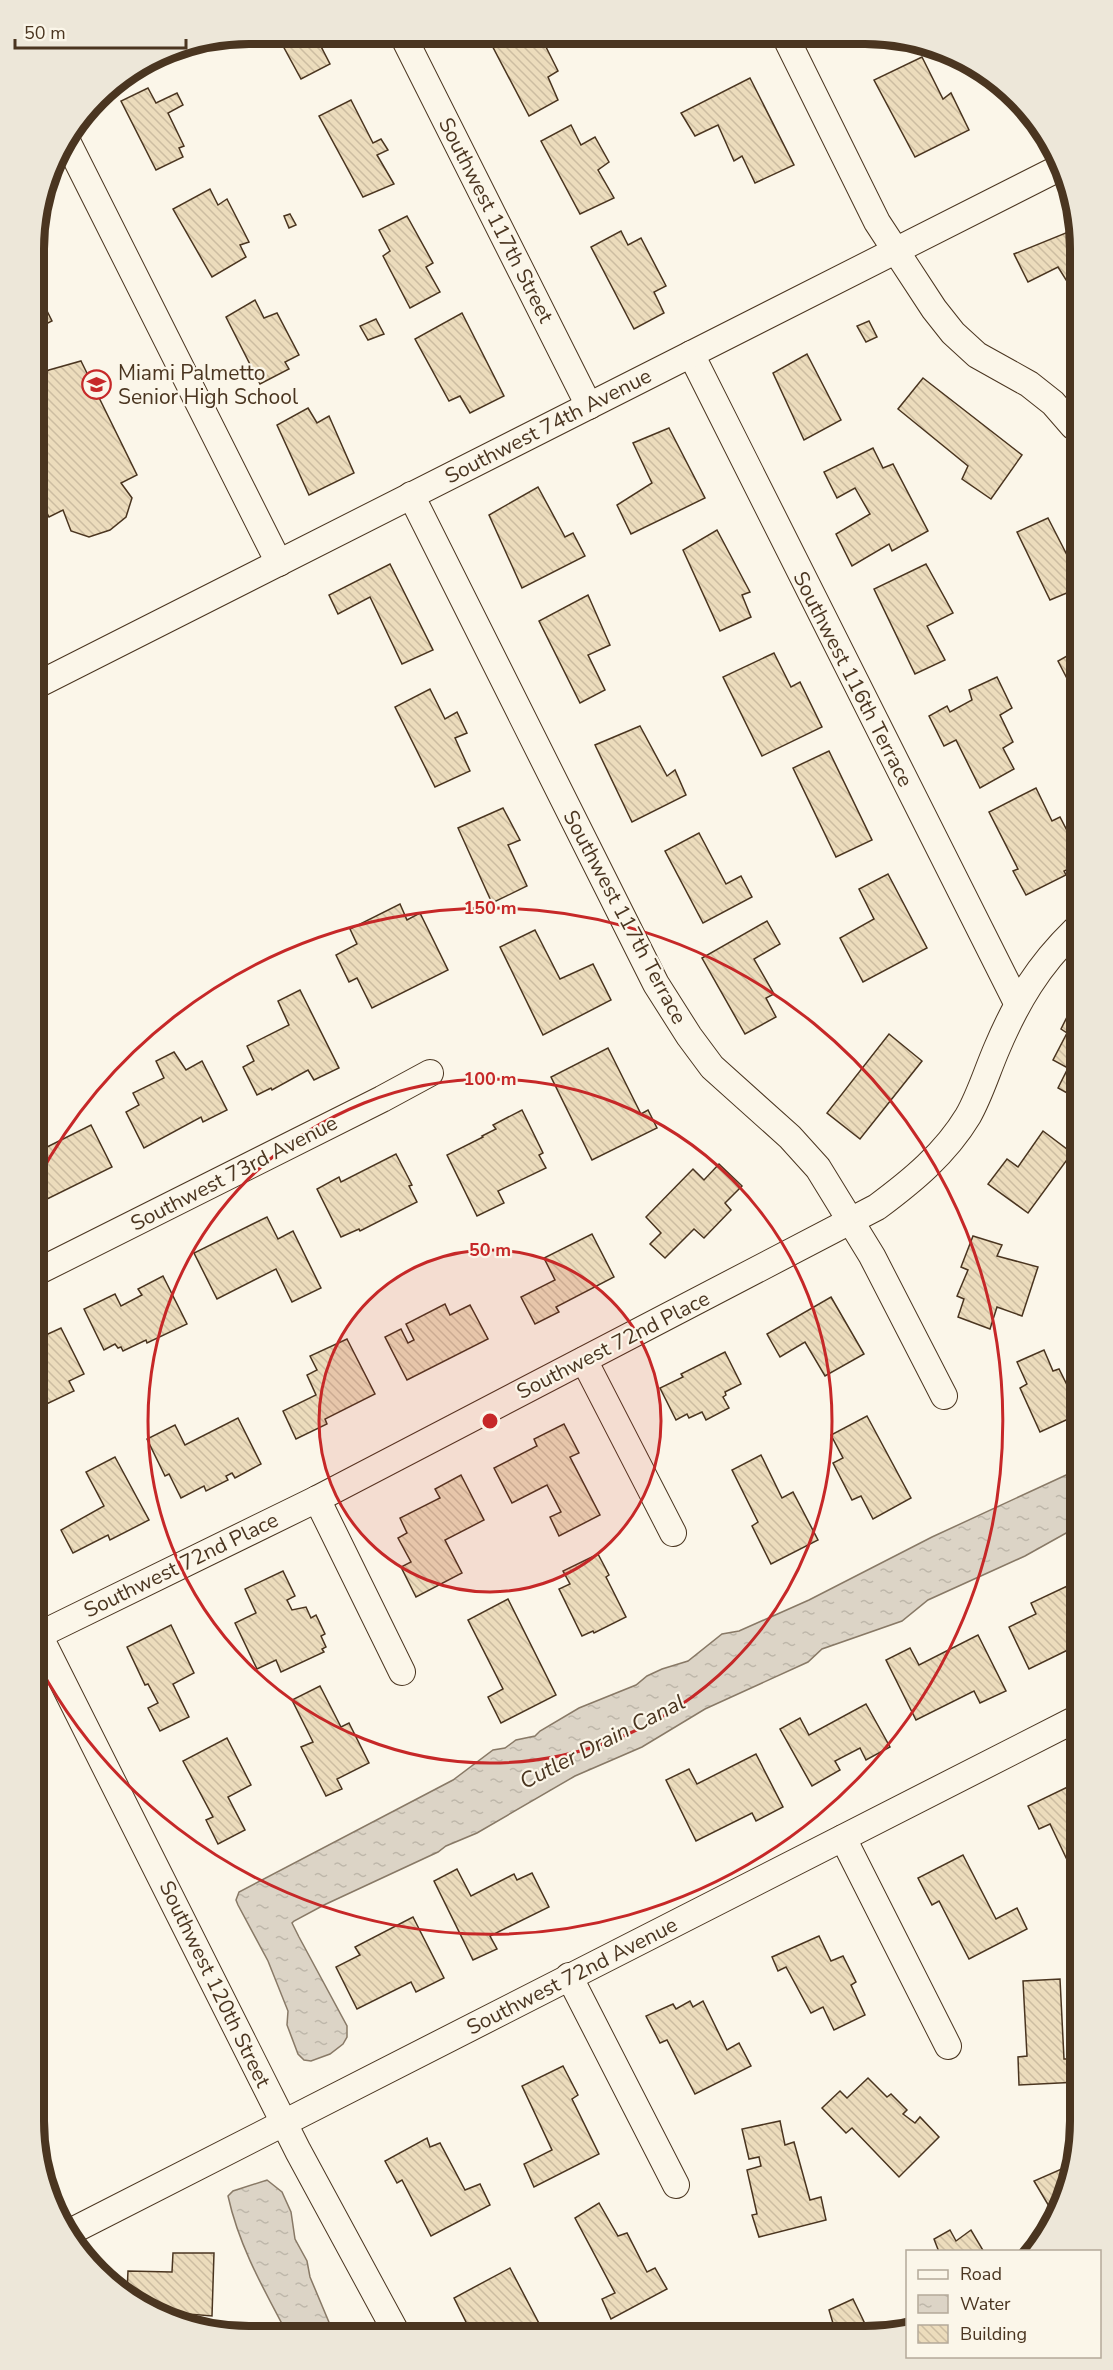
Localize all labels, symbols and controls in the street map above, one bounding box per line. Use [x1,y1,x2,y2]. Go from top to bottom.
scale bar [15,12,186,50]
text: 50 m [24,21,66,45]
street label: Southwest 117th Street [432,113,560,328]
place label: Miami Palmetto Senior High School [118,359,299,411]
street label: Southwest 74th Avenue [440,362,656,490]
school or university icon: Miami Palmetto Senior High School [81,369,113,401]
street label: Southwest 116th Terrace [786,566,920,792]
street label: Southwest 117th Terrace [557,805,693,1029]
text: 150 m [463,896,517,920]
text: 100 m [463,1067,517,1091]
street label: Southwest 73rd Avenue [126,1109,342,1237]
text: 50 m [469,1238,511,1262]
street label: Southwest 72nd Place [512,1284,714,1406]
centre of rings [480,1411,500,1431]
street label: Southwest 72nd Place [79,1506,283,1624]
water label: Cutler Drain Canal [515,1687,690,1797]
street label: Southwest 120th Street [153,1876,278,2093]
street label: Southwest 72nd Avenue [462,1911,682,2041]
legend [906,2250,1101,2358]
text: Road [960,2262,1002,2286]
text: Water [960,2292,1011,2316]
text: Building [960,2322,1027,2346]

